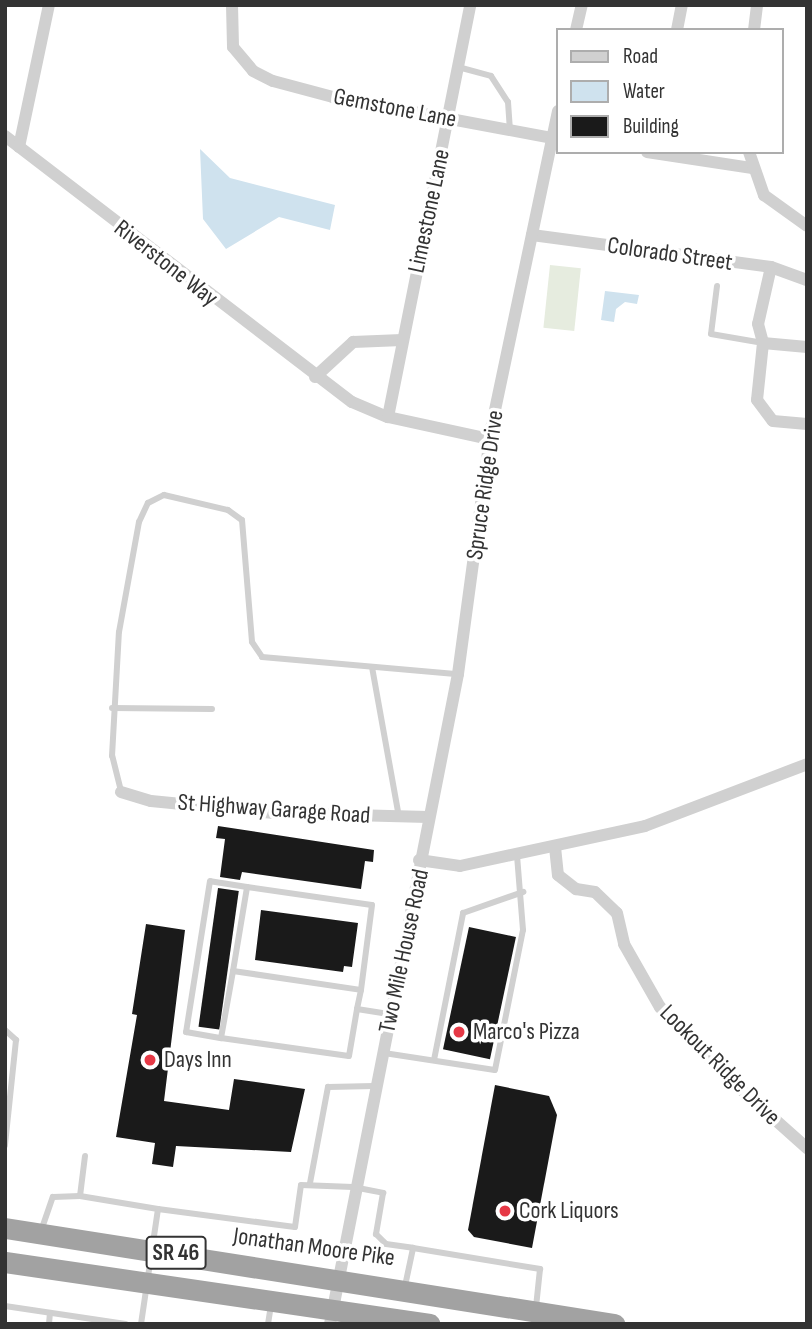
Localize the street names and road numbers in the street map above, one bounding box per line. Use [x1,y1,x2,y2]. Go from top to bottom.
street label: Gemstone Lane [331,82,459,134]
street label: Limestone Lane [402,146,456,276]
street label: Riverstone Way [108,214,224,312]
street label: Colorado Street [606,231,734,277]
street label: Spruce Ridge Drive [460,408,510,562]
street label: St Highway Garage Road [177,788,371,830]
street label: Two Mile House Road [373,866,435,1036]
street label: Lookout Ridge Drive [654,999,786,1131]
street label: Jonathan Moore Pike [232,1221,396,1273]
road number: SR 46 [144,1234,208,1272]

